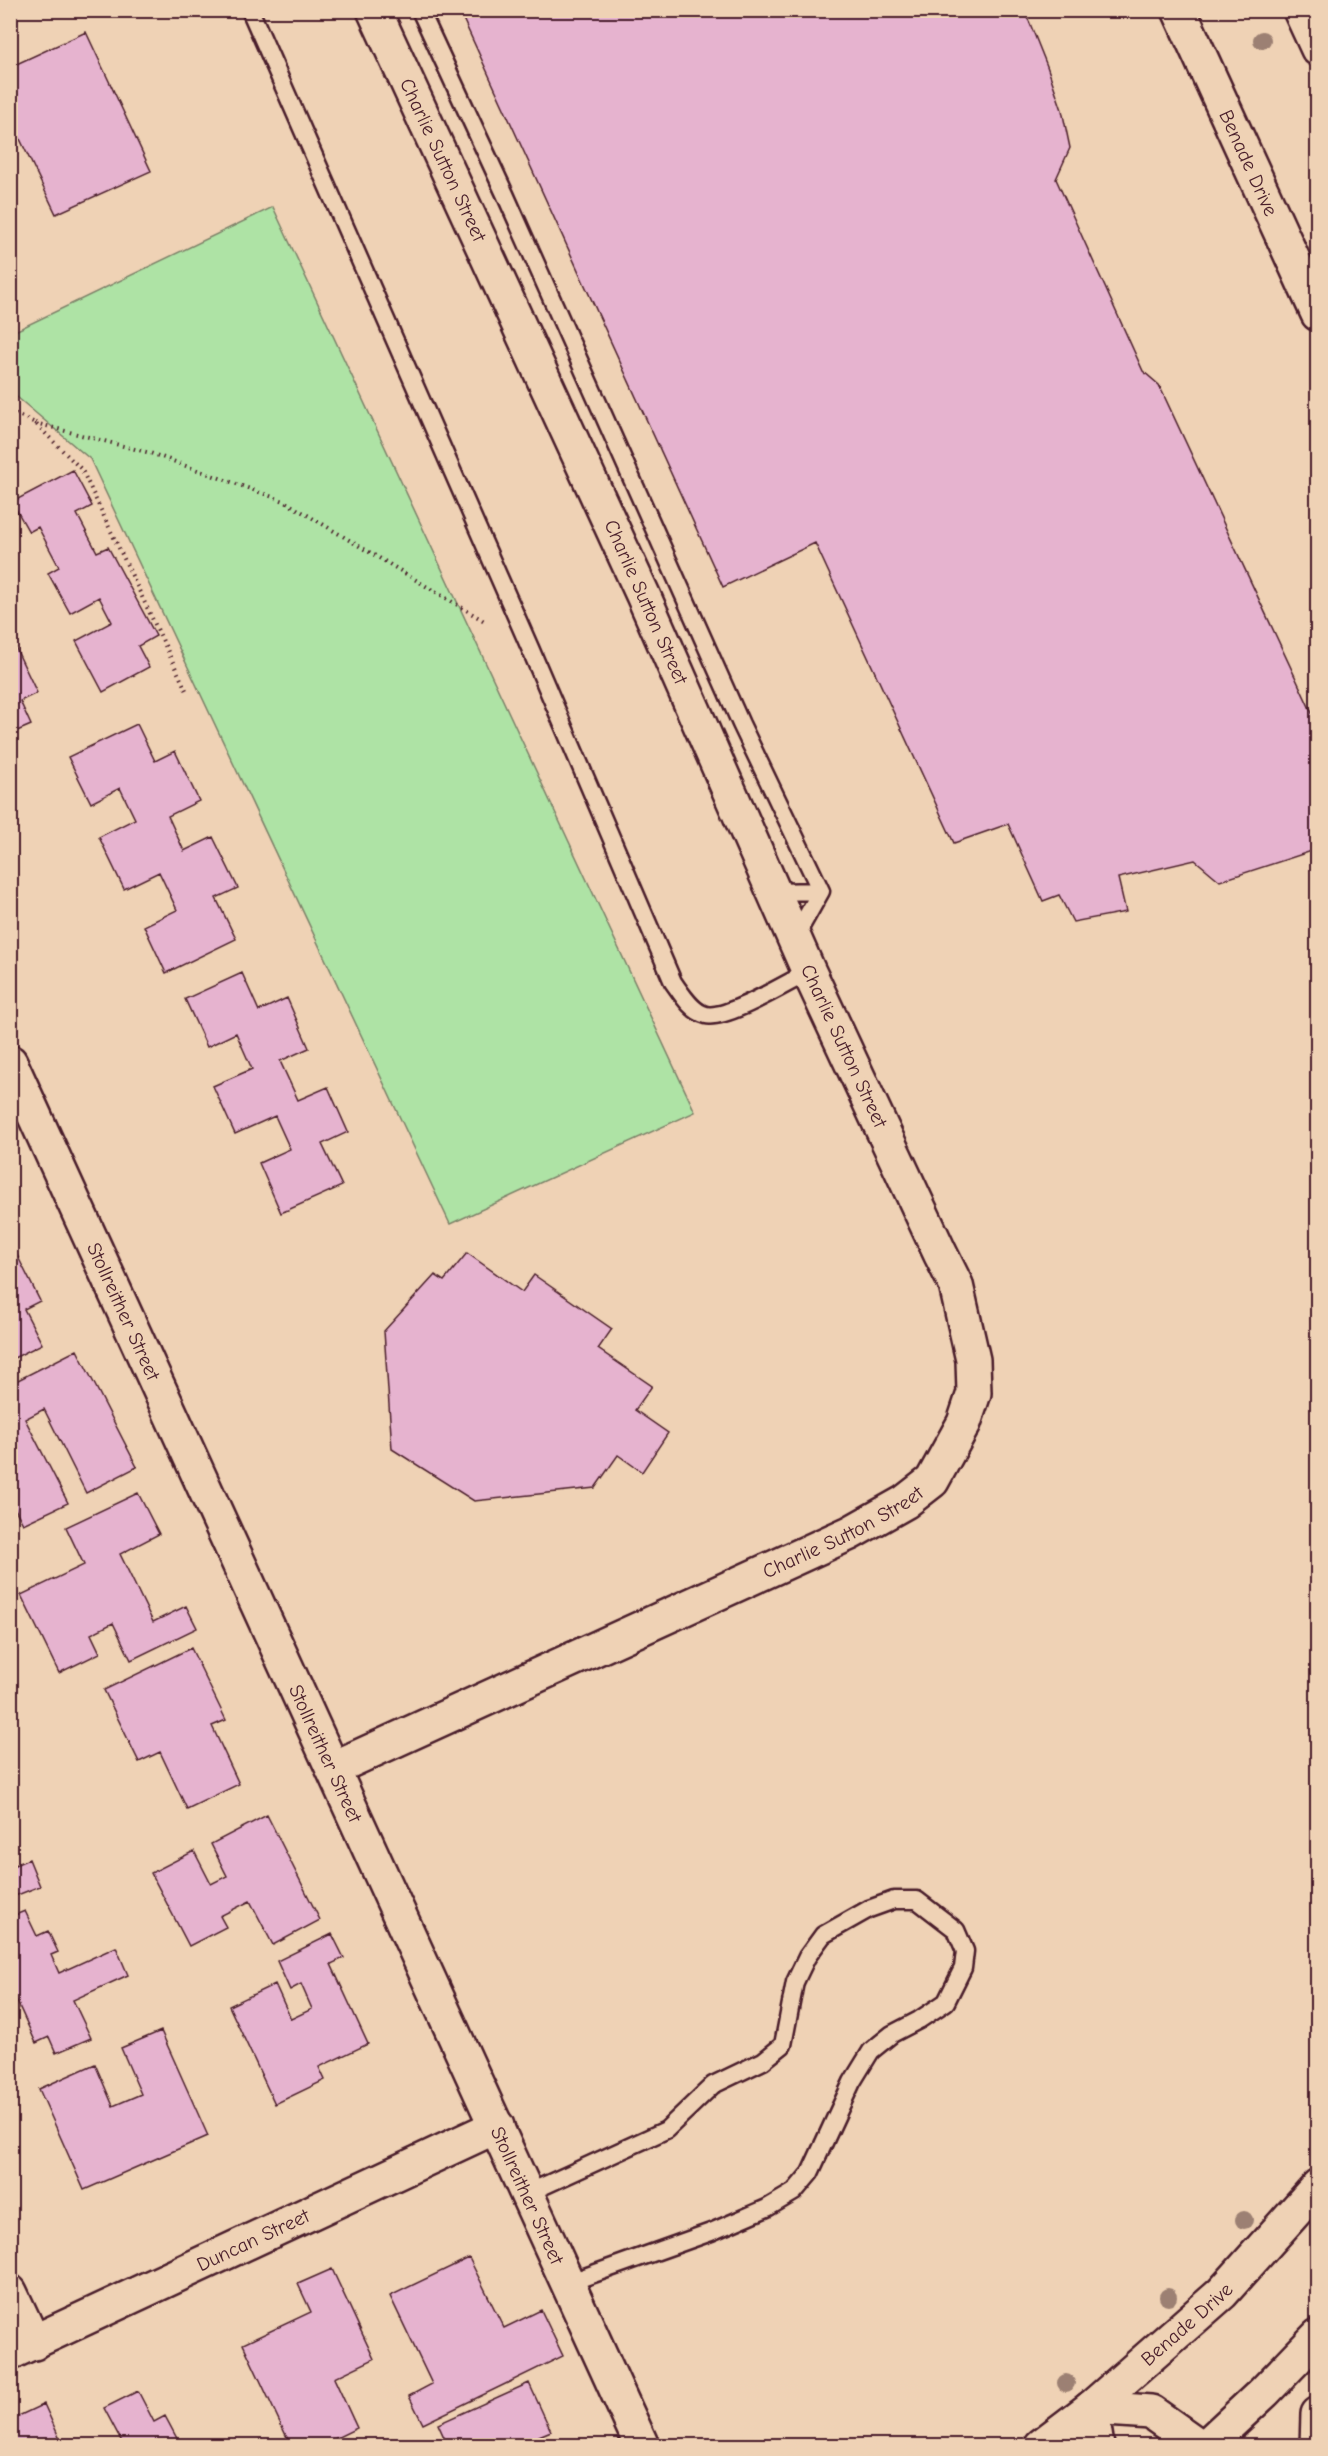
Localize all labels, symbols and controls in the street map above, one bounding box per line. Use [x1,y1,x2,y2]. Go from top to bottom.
street label: Charlie Sutton Street [395,75,491,246]
street label: Benade Drive [1215,106,1283,220]
street label: Charlie Sutton Street [599,516,693,689]
street label: Charlie Sutton Street [796,961,892,1132]
street label: Stollreither Street [82,1239,166,1385]
street label: Charlie Sutton Street [759,1480,929,1583]
street label: Stollreither Street [284,1681,368,1827]
street label: Stollreither Street [486,2123,570,2269]
street label: Duncan Street [193,2203,314,2276]
street label: Benade Drive [1136,2278,1237,2370]

